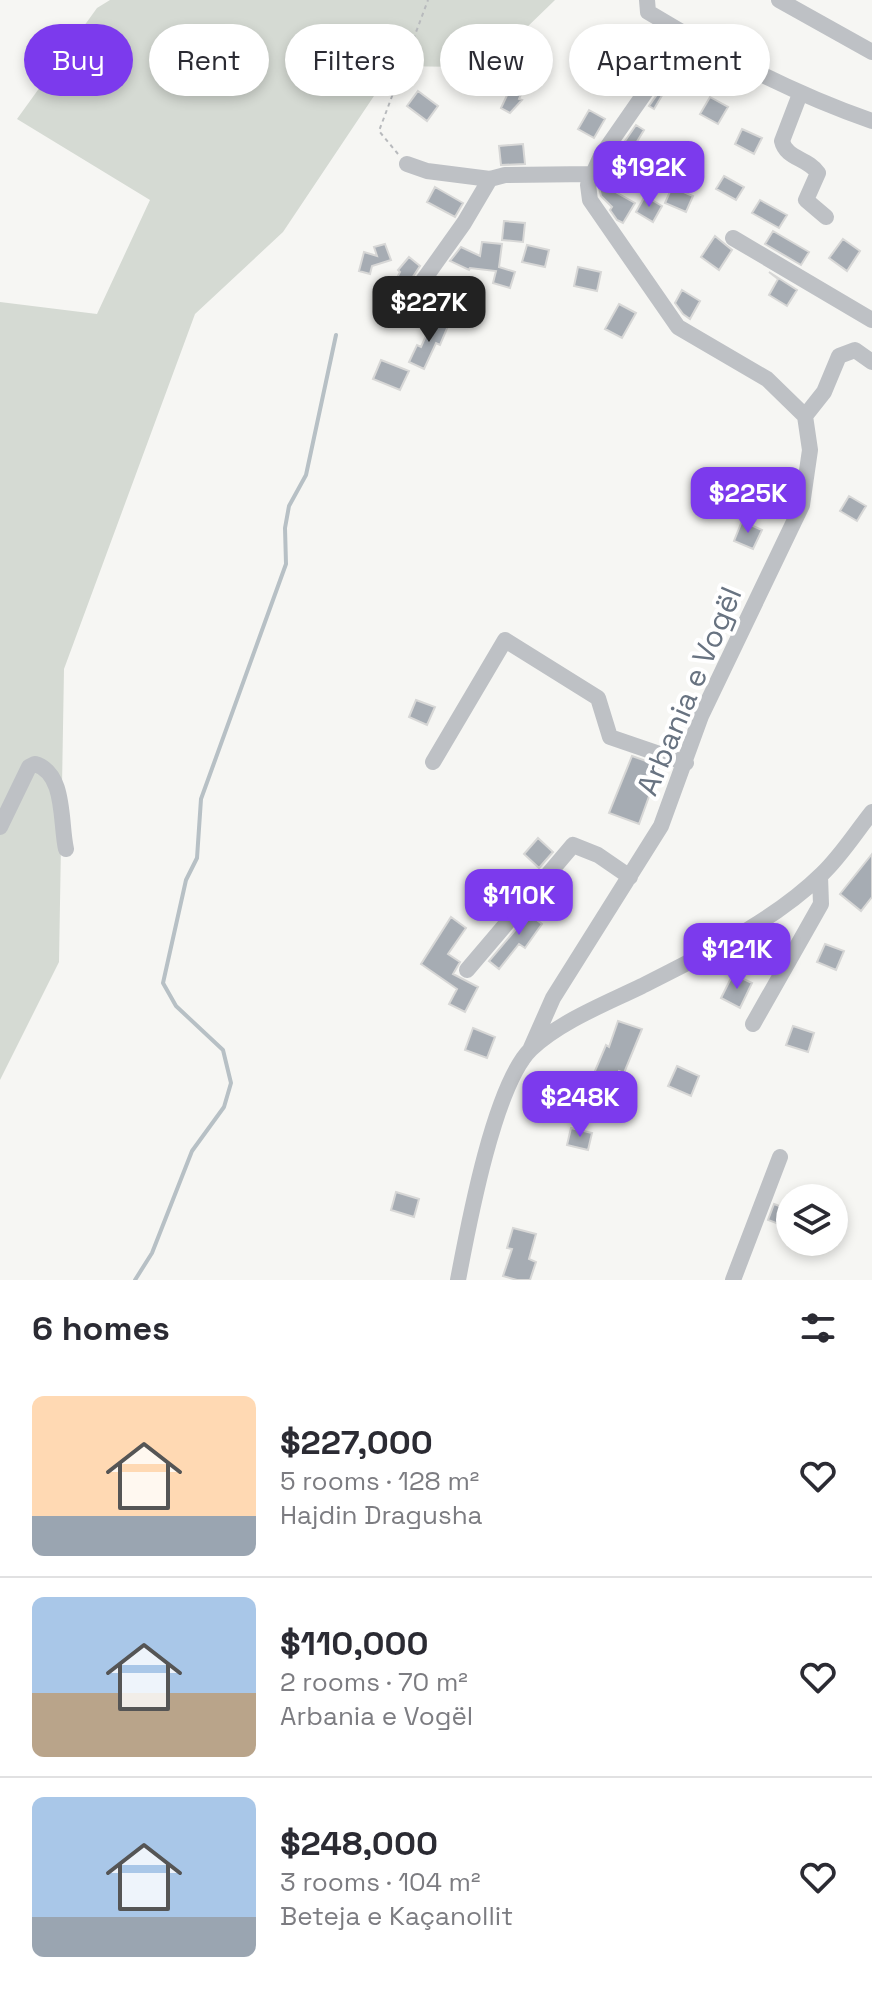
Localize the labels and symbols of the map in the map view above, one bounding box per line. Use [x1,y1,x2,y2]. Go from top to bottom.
pin: $192K [593,141,705,209]
pin: $227K [373,276,485,344]
pin: $225K [692,467,804,535]
street label: Arbania e Vogël [627,581,751,801]
pin: $110K [463,869,575,937]
pin: $121K [681,923,793,991]
pin: $248K [524,1071,636,1139]

